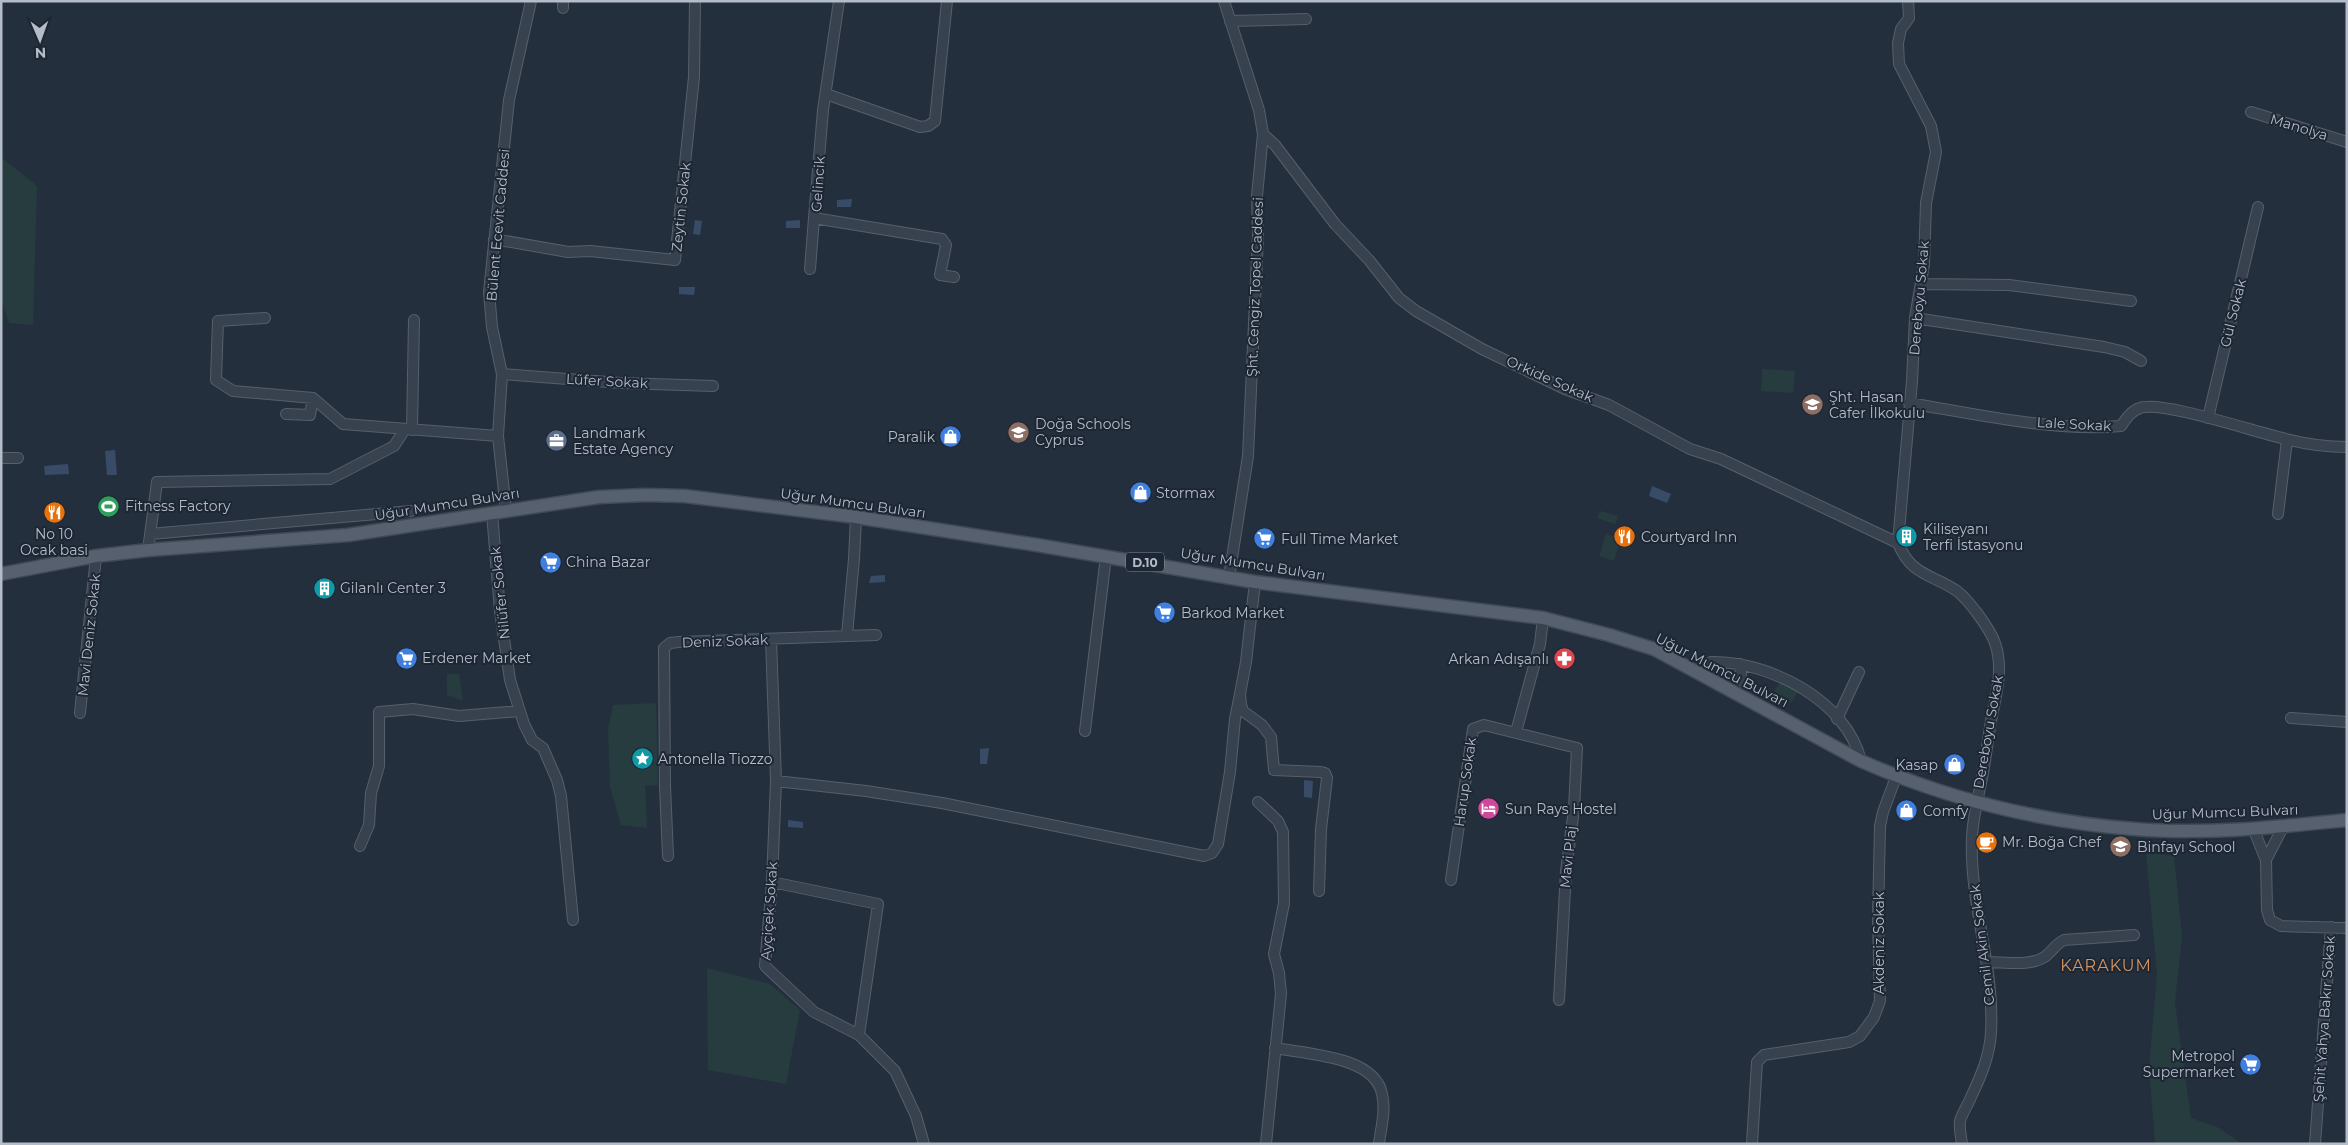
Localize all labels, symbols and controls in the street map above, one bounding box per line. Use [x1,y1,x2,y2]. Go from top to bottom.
north arrow [15,15,65,65]
text: N [34,44,46,62]
street label: Manolya [2268,110,2330,144]
street label: Bülent Ecevit Caddesi [482,148,514,302]
street label: Gelincik [807,155,829,213]
street label: Zeytin Sokak [667,161,695,253]
street label: Şht. Cengiz Topel Caddesi [1243,197,1267,377]
street label: Dereboyu Sokak [1905,239,1933,356]
street label: Gül Sokak [2216,276,2250,349]
street label: Orkide Sokak [1504,352,1597,406]
street label: Lűfer Sokak [565,370,649,392]
place label: Şht. Hasan Cafer İlkokulu [1829,388,1925,422]
school or university icon: Şht. Hasan Cafer İlkokulu [1801,393,1825,417]
street label: Lale Sokak [2036,413,2112,435]
place label: Doğa Schools Cyprus [1035,415,1131,449]
school or university icon: Doğa Schools Cyprus [1007,420,1031,444]
place label: Landmark Estate Agency [573,424,674,458]
shop icon: Paralik [939,425,963,449]
place label: Paralik [888,428,936,446]
office icon: Landmark Estate Agency [545,429,569,453]
shop icon: Stormax [1128,481,1152,505]
street label: Uğur Mumcu Bulvarı [373,484,521,524]
street label: Uğur Mumcu Bulvarı [779,484,927,522]
place label: Stormax [1156,484,1215,502]
sports icon: Fitness Factory [97,494,121,518]
place label: Fitness Factory [125,497,231,515]
restaurant icon: No 10 Ocak basi [42,500,66,524]
place label: Kiliseyanı Terfi İstasyonu [1923,520,2023,554]
place label: No 10 Ocak basi [20,525,88,559]
restaurant icon: Courtyard Inn [1613,525,1637,549]
building icon: Kiliseyanı Terfi İstasyonu [1895,525,1919,549]
supermarket icon: Full Time Market [1253,527,1277,551]
place label: Courtyard Inn [1641,528,1737,546]
place label: Full Time Market [1281,530,1399,548]
street label: Uğur Mumcu Bulvarı [1179,544,1327,584]
street label: Nilüfer Sokak [486,545,514,640]
supermarket icon: China Bazar [538,550,562,574]
road number: D.10 [1126,552,1164,572]
place label: China Bazar [566,553,651,571]
street label: Mavi Deniz Sokak [74,572,104,697]
building icon: Gilanlı Center 3 [312,576,336,600]
place label: Gilanlı Center 3 [340,579,446,597]
supermarket icon: Barkod Market [1153,601,1177,625]
place label: Barkod Market [1181,604,1285,622]
street label: Uğur Mumcu Bulvarı [1653,629,1791,711]
street label: Deniz Sokak [682,630,769,652]
supermarket icon: Erdener Market [394,646,418,670]
pharmacy icon: Arkan Adışanlı [1553,647,1577,671]
place label: Erdener Market [422,649,532,667]
place label: Arkan Adışanlı [1449,650,1549,668]
street label: Dereboyu Sokak [1969,673,2007,790]
street label: Harup Sokak [1450,736,1480,828]
place icon: Antonella Tiozzo [630,747,654,771]
place label: Antonella Tiozzo [658,750,773,768]
shop icon: Kasap [1942,753,1966,777]
place label: Kasap [1895,756,1938,774]
hotel icon: Sun Rays Hostel [1477,797,1501,821]
shop icon: Comfy [1895,799,1919,823]
place label: Sun Rays Hostel [1505,800,1617,818]
street label: Uğur Mumcu Bulvarı [2151,800,2299,824]
place label: Comfy [1923,802,1969,820]
street label: Mavi Plaj [1556,825,1580,889]
cafe icon: Mr. Boğa Chef [1974,830,1998,854]
place label: Mr. Boğa Chef [2002,833,2102,851]
school or university icon: Binfayı School [2109,835,2133,859]
place label: Binfayı School [2137,838,2236,856]
street label: Ayçiçek Sokak [757,860,781,961]
street label: Cemil Akin Sokak [1966,883,1998,1006]
street label: Akdeniz Sokak [1870,891,1888,994]
street label: Şehit Yahya Bakır Sokak [2309,935,2339,1103]
district label: KARAKUM [2060,956,2152,975]
place label: Metropol Supermarket [2143,1047,2235,1081]
supermarket icon: Metropol Supermarket [2239,1052,2263,1076]

